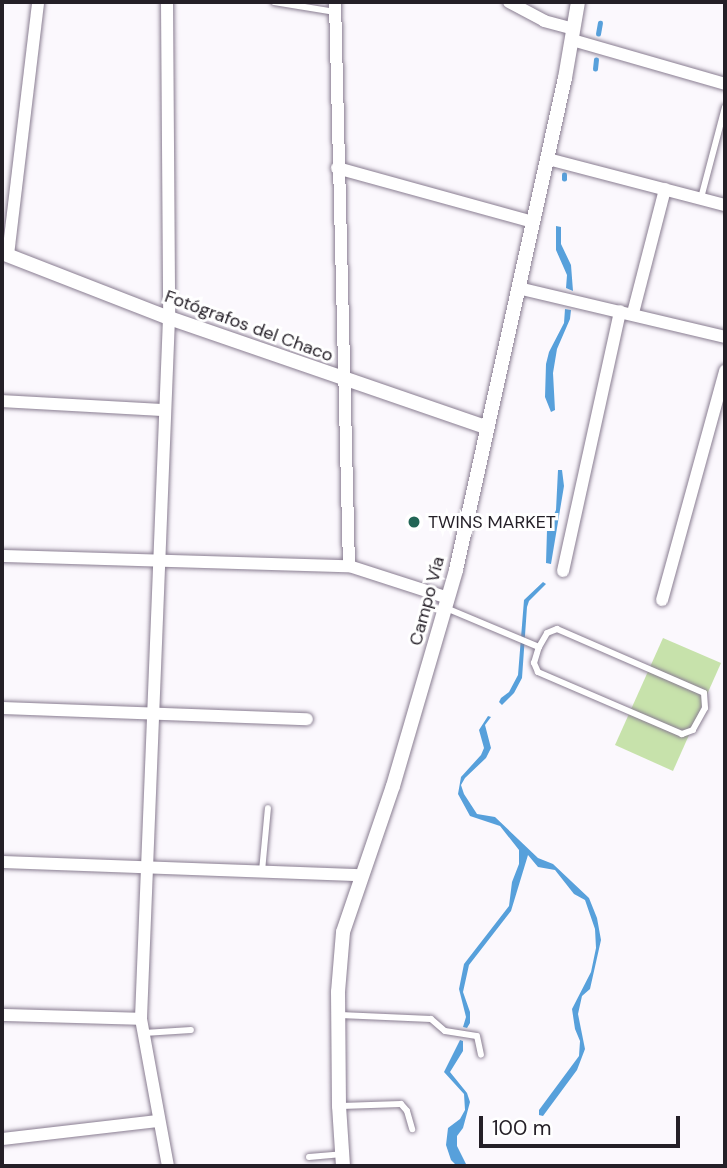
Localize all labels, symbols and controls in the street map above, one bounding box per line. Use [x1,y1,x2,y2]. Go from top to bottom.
street label: Fotógrafos del Chaco [162,285,336,367]
place label: TWINS MARKET [428,511,556,533]
marker: TWINS MARKET [406,514,422,530]
street label: Campo Vía [405,554,449,648]
scale bar [482,1102,683,1146]
text: 100 m [492,1114,552,1142]

